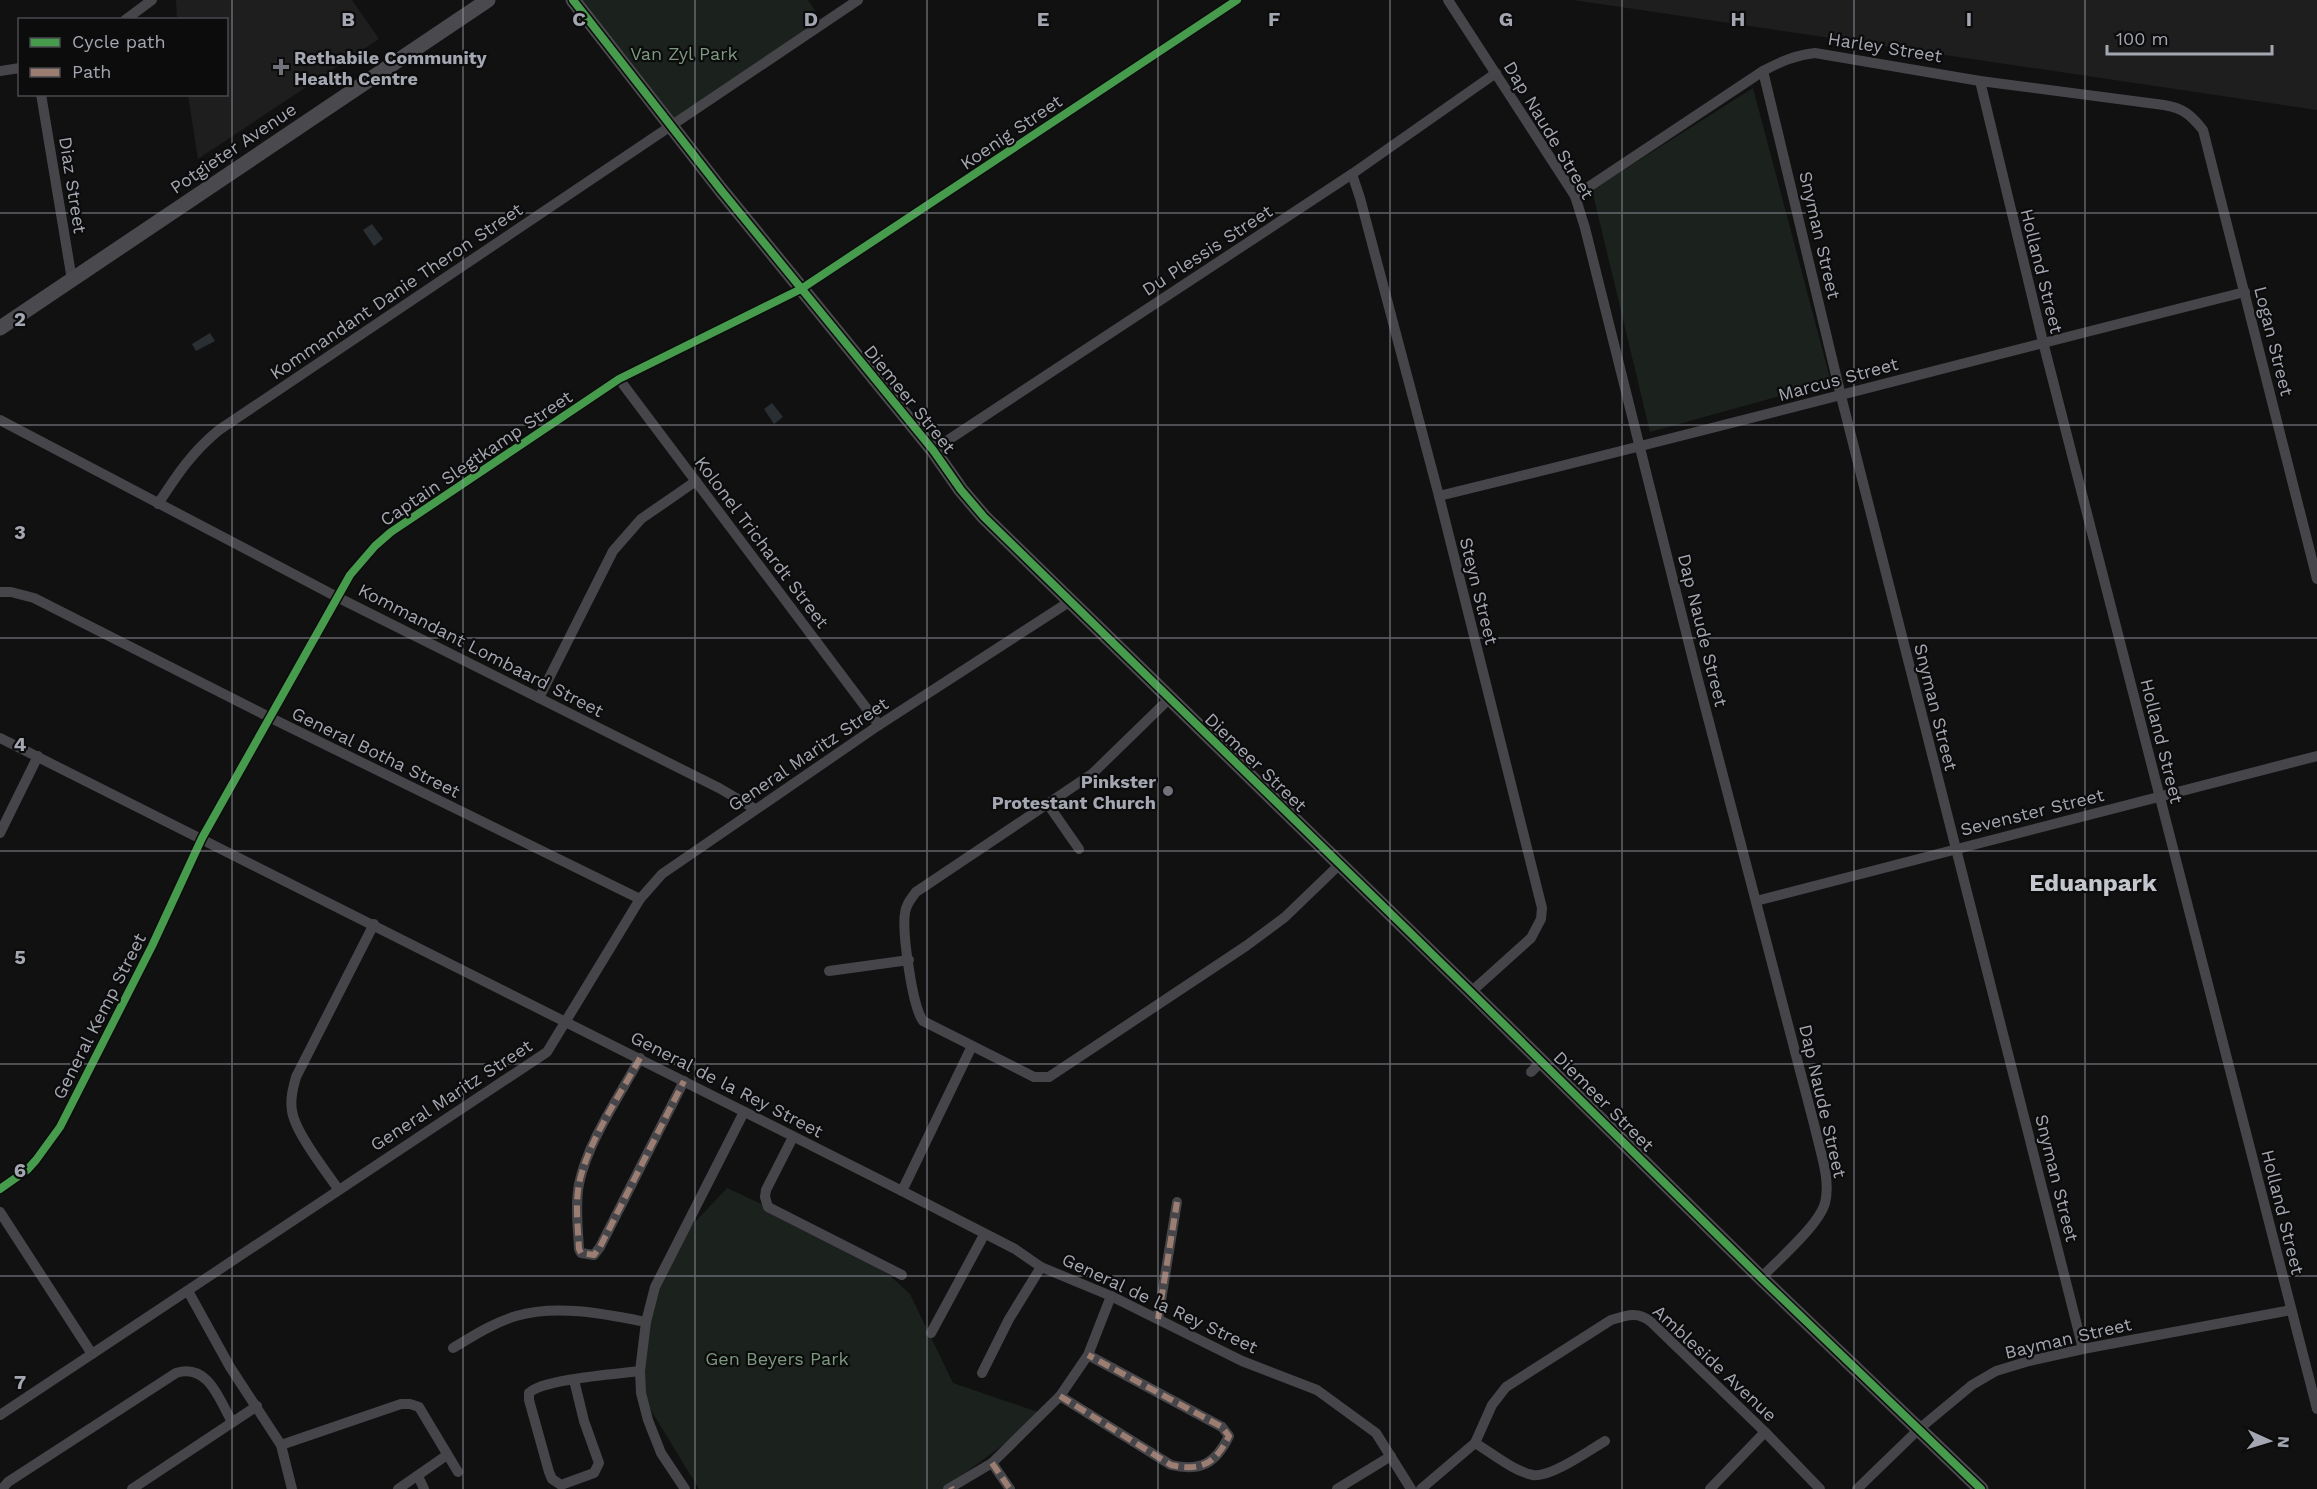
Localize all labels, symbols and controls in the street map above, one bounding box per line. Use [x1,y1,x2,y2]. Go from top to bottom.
text: B [341,7,355,31]
text: C [572,7,586,31]
text: D [804,7,818,31]
text: E [1037,7,1049,31]
text: F [1268,7,1280,31]
text: G [1499,7,1513,31]
text: H [1731,7,1745,31]
text: I [1966,7,1972,31]
legend [18,18,228,96]
scale bar [2107,18,2272,56]
street label: Harley Street [1826,28,1944,66]
text: 100 m [2116,28,2169,49]
text: Cycle path [72,31,166,52]
park label: Van Zyl Park [630,43,738,64]
place label: Rethabile Community Health Centre [294,47,488,89]
street label: Dap Naude Street [1500,57,1599,203]
marker: Rethabile Community Health Centre [272,58,290,76]
text: Path [72,61,112,82]
street label: Koenig Street [956,90,1066,174]
street label: Potgieter Avenue [166,98,300,198]
street label: Diaz Street [55,135,91,235]
street label: Snyman Street [1795,169,1845,301]
street label: Kommandant Danie Theron Street [266,198,527,384]
street label: Du Plessis Street [1138,200,1276,300]
street label: Holland Street [2016,206,2068,336]
street label: Logan Street [2250,284,2298,399]
text: 2 [14,307,26,331]
street label: Diemeer Street [860,341,960,458]
street label: Marcus Street [1776,353,1901,405]
street label: Captain Slegtkamp Street [376,386,576,530]
street label: Kolonel Trichardt Street [691,452,834,632]
text: 3 [14,520,26,544]
street label: Steyn Street [1456,535,1503,647]
street label: Dap Naude Street [1674,551,1732,709]
street label: Kommandant Lombaard Street [355,579,608,721]
street label: Snyman Street [1910,641,1962,773]
street label: Holland Street [2136,676,2188,806]
street label: General Maritz Street [724,692,892,815]
street label: General Botha Street [289,702,464,802]
street label: Diemeer Street [1201,708,1312,816]
text: 4 [14,732,27,756]
place label: Pinkster Protestant Church [992,771,1156,813]
marker: Pinkster Protestant Church [1161,784,1175,798]
street label: Sevenster Street [1958,784,2106,840]
district label: Eduanpark [2029,869,2157,897]
street label: General Kemp Street [48,929,150,1102]
text: 5 [14,945,26,969]
street label: Dap Naude Street [1795,1022,1851,1180]
street label: General de la Rey Street [627,1026,827,1142]
street label: General Maritz Street [366,1035,536,1155]
street label: Diemeer Street [1549,1046,1659,1156]
street label: Snyman Street [2031,1112,2083,1244]
street label: Holland Street [2257,1147,2309,1277]
text: 6 [14,1158,26,1182]
street label: General de la Rey Street [1059,1248,1261,1358]
street label: Ambleside Avenue [1649,1300,1781,1426]
street label: Bayman Street [2003,1313,2134,1363]
park label: Gen Beyers Park [705,1348,849,1369]
text: 7 [14,1370,26,1394]
north arrow [2239,1411,2299,1471]
text: N [2274,1435,2293,1449]

